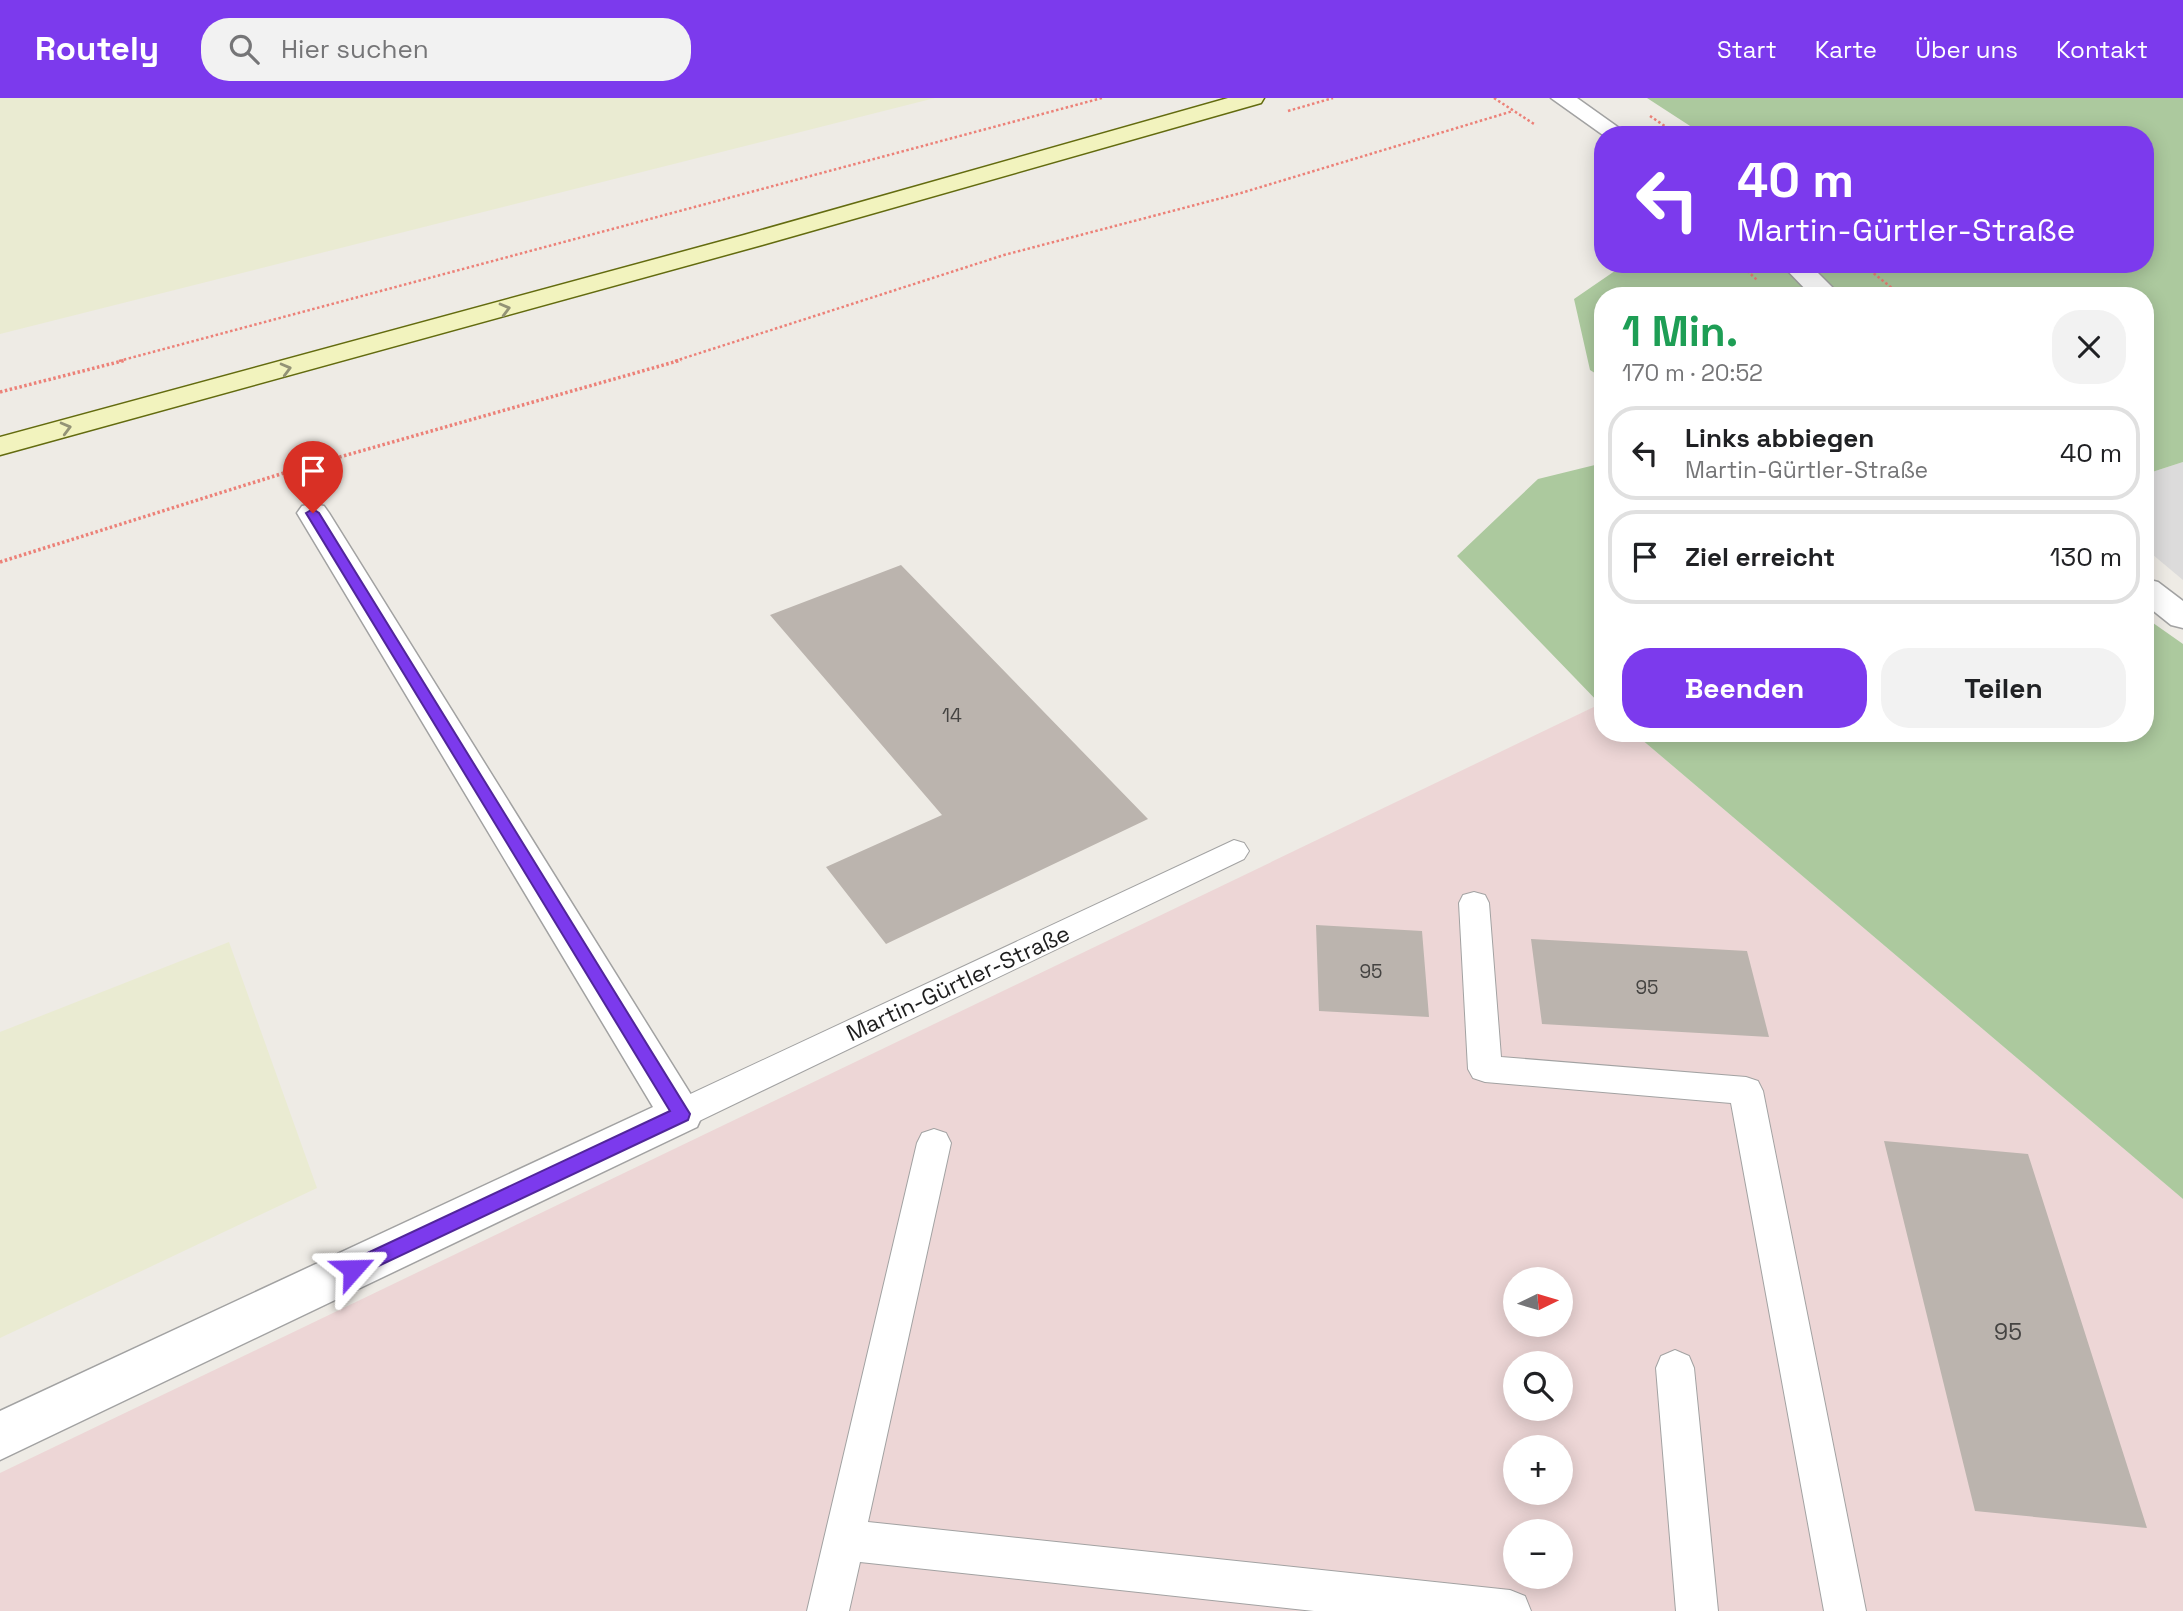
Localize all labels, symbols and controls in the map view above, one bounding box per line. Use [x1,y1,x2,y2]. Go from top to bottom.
search box [201,18,691,81]
text: Routely [35,28,159,70]
icon: search [225,30,263,68]
text: Hier suchen [281,32,429,66]
text: Start [1717,34,1777,65]
text: Karte [1815,34,1877,65]
text: Über uns [1915,34,2018,65]
text: Kontakt [2056,34,2148,65]
text: 40 m [1737,149,1854,211]
icon: left [1622,154,1713,245]
text: Martin-Gürtler-Straße [1737,210,2075,250]
one-way arrow [499,302,511,317]
text: 1 Min. [1622,305,1738,358]
button: close [2052,310,2126,384]
text: 170 m · 20:52 [1622,358,1763,388]
one-way arrow [279,363,291,377]
text: Links abbiegen [1685,421,1874,455]
one-way arrow [60,422,72,437]
icon: left [1626,434,1664,472]
text: 40 m [2060,436,2122,470]
pin [283,441,343,513]
icon: arrive [294,452,332,490]
text: Martin-Gürtler-Straße [1685,455,1928,485]
icon: arrive [1626,538,1664,576]
text: Ziel erreicht [1685,540,1835,574]
text: 130 m [2050,540,2122,574]
button: Beenden [1622,648,1867,728]
button: Teilen [1881,648,2126,728]
house number: 14 [942,703,962,728]
street label: Martin-Gürtler-Straße [841,918,1075,1048]
house number: 95 [1359,959,1383,984]
house number: 95 [1635,975,1659,1000]
position arrow [316,1232,390,1306]
north arrow [1503,1267,1573,1337]
map controls [1503,1267,1573,1589]
house number: 95 [1994,1317,2022,1347]
button: search [1503,1351,1573,1421]
button: + [1503,1435,1573,1505]
button: − [1503,1519,1573,1589]

